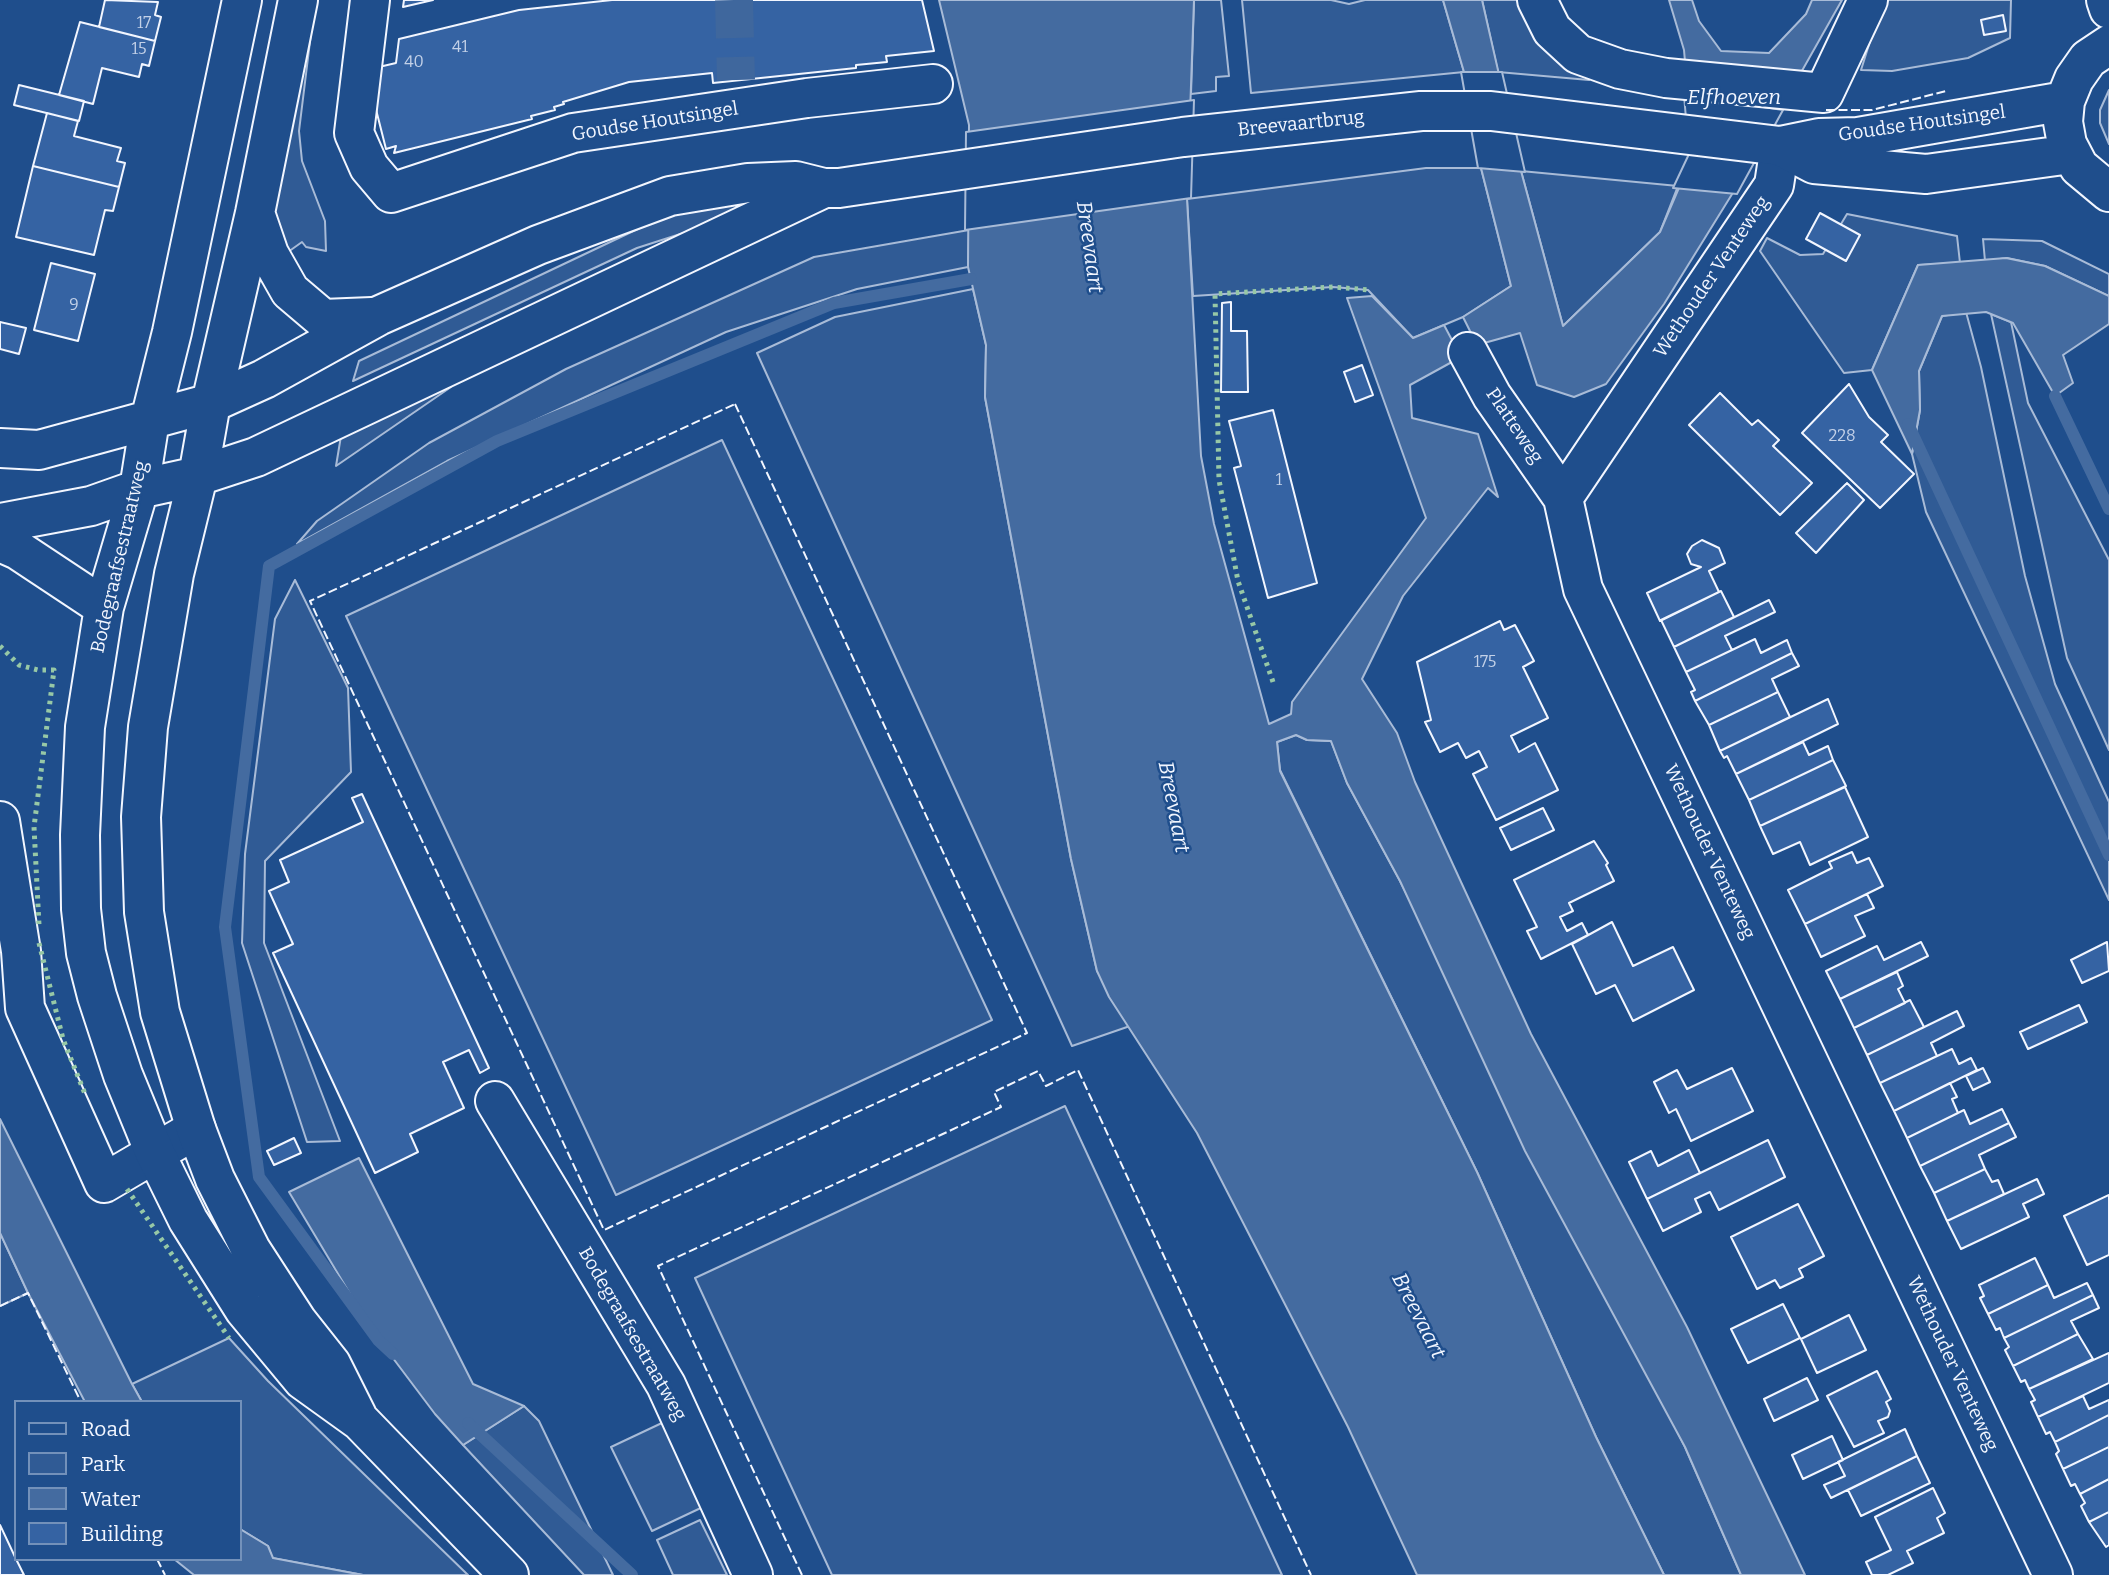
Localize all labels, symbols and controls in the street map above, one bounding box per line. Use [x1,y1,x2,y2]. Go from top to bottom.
house number: 17 [137,14,151,34]
house number: 41 [452,38,468,58]
house number: 15 [131,40,147,60]
house number: 40 [404,53,424,73]
water label: Elfhoeven [1687,85,1781,111]
street label: Goudse Houtsingel [570,98,740,146]
street label: Goudse Houtsingel [1837,101,2007,147]
street label: Breevaartbrug [1236,106,1366,142]
street label: Wethouder Venteweg [1649,192,1775,362]
water label: Breevaart [1070,199,1108,295]
house number: 9 [69,296,79,316]
street label: Platteweg [1480,384,1548,468]
house number: 228 [1828,427,1856,447]
street label: Bodegraafsestraatweg [87,459,153,655]
house number: 1 [1276,471,1282,491]
house number: 175 [1474,653,1496,673]
water label: Breevaart [1152,759,1194,855]
street label: Wethouder Venteweg [1658,761,1760,943]
street label: Bodegraafsestraatweg [573,1243,691,1425]
water label: Breevaart [1386,1269,1450,1363]
street label: Wethouder Venteweg [1901,1273,2003,1455]
legend [14,1400,242,1561]
text: Road [81,1416,130,1442]
text: Park [81,1451,125,1477]
text: Water [81,1486,140,1512]
text: Building [81,1521,163,1547]

